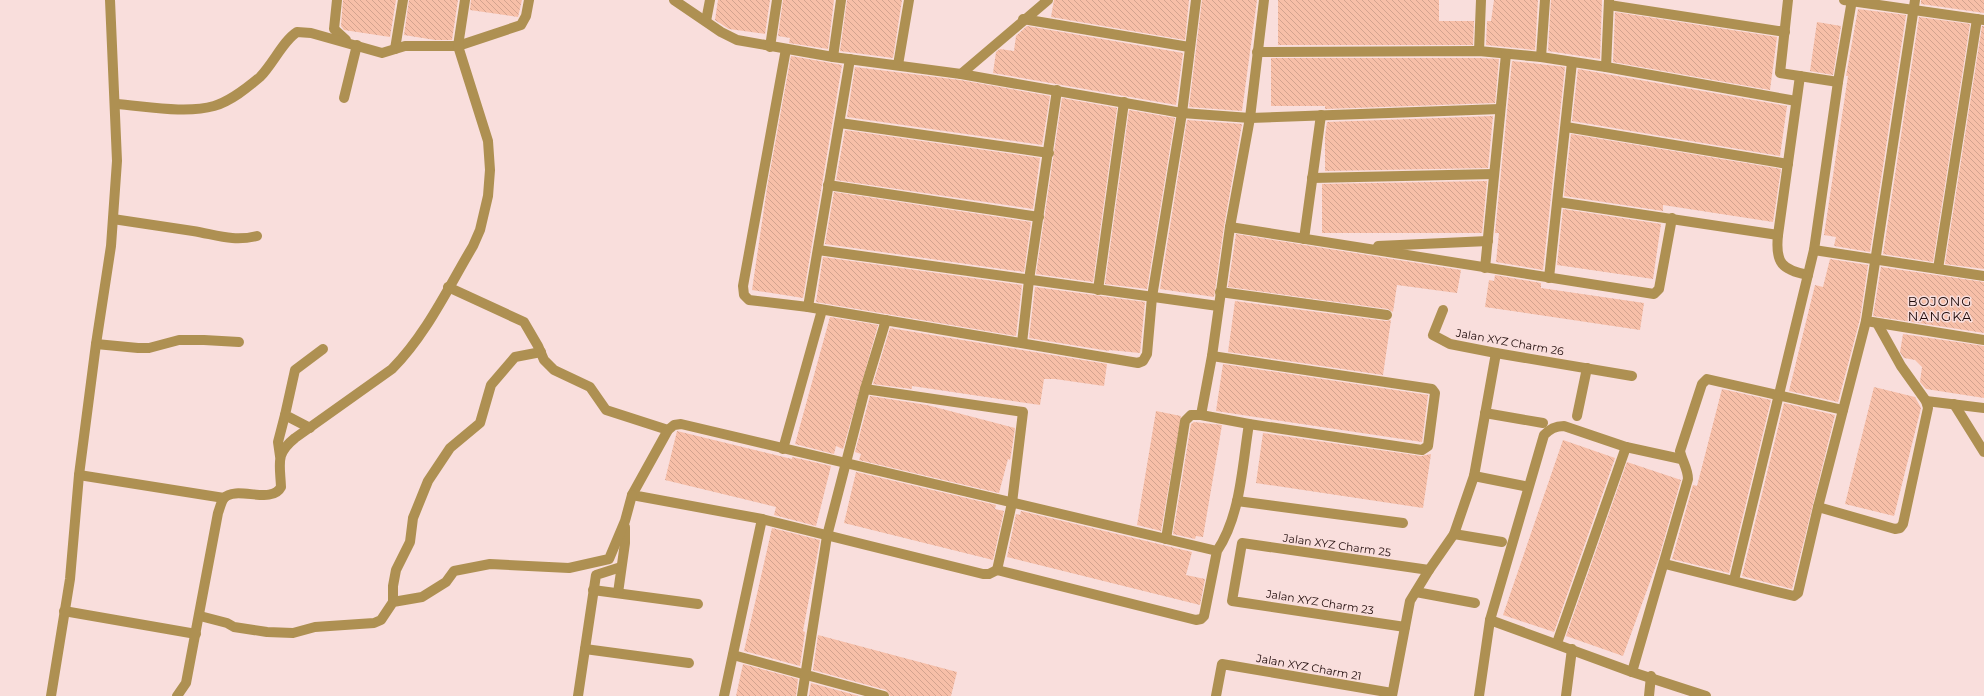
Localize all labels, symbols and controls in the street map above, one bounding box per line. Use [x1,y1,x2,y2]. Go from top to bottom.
district label: BOJONG NANGKA [1908,293,1972,324]
street label: Jalan XYZ Charm 26 [1454,325,1565,358]
street label: Jalan XYZ Charm 25 [1281,530,1392,560]
street label: Jalan XYZ Charm 23 [1264,586,1375,617]
street label: Jalan XYZ Charm 21 [1254,651,1363,683]

